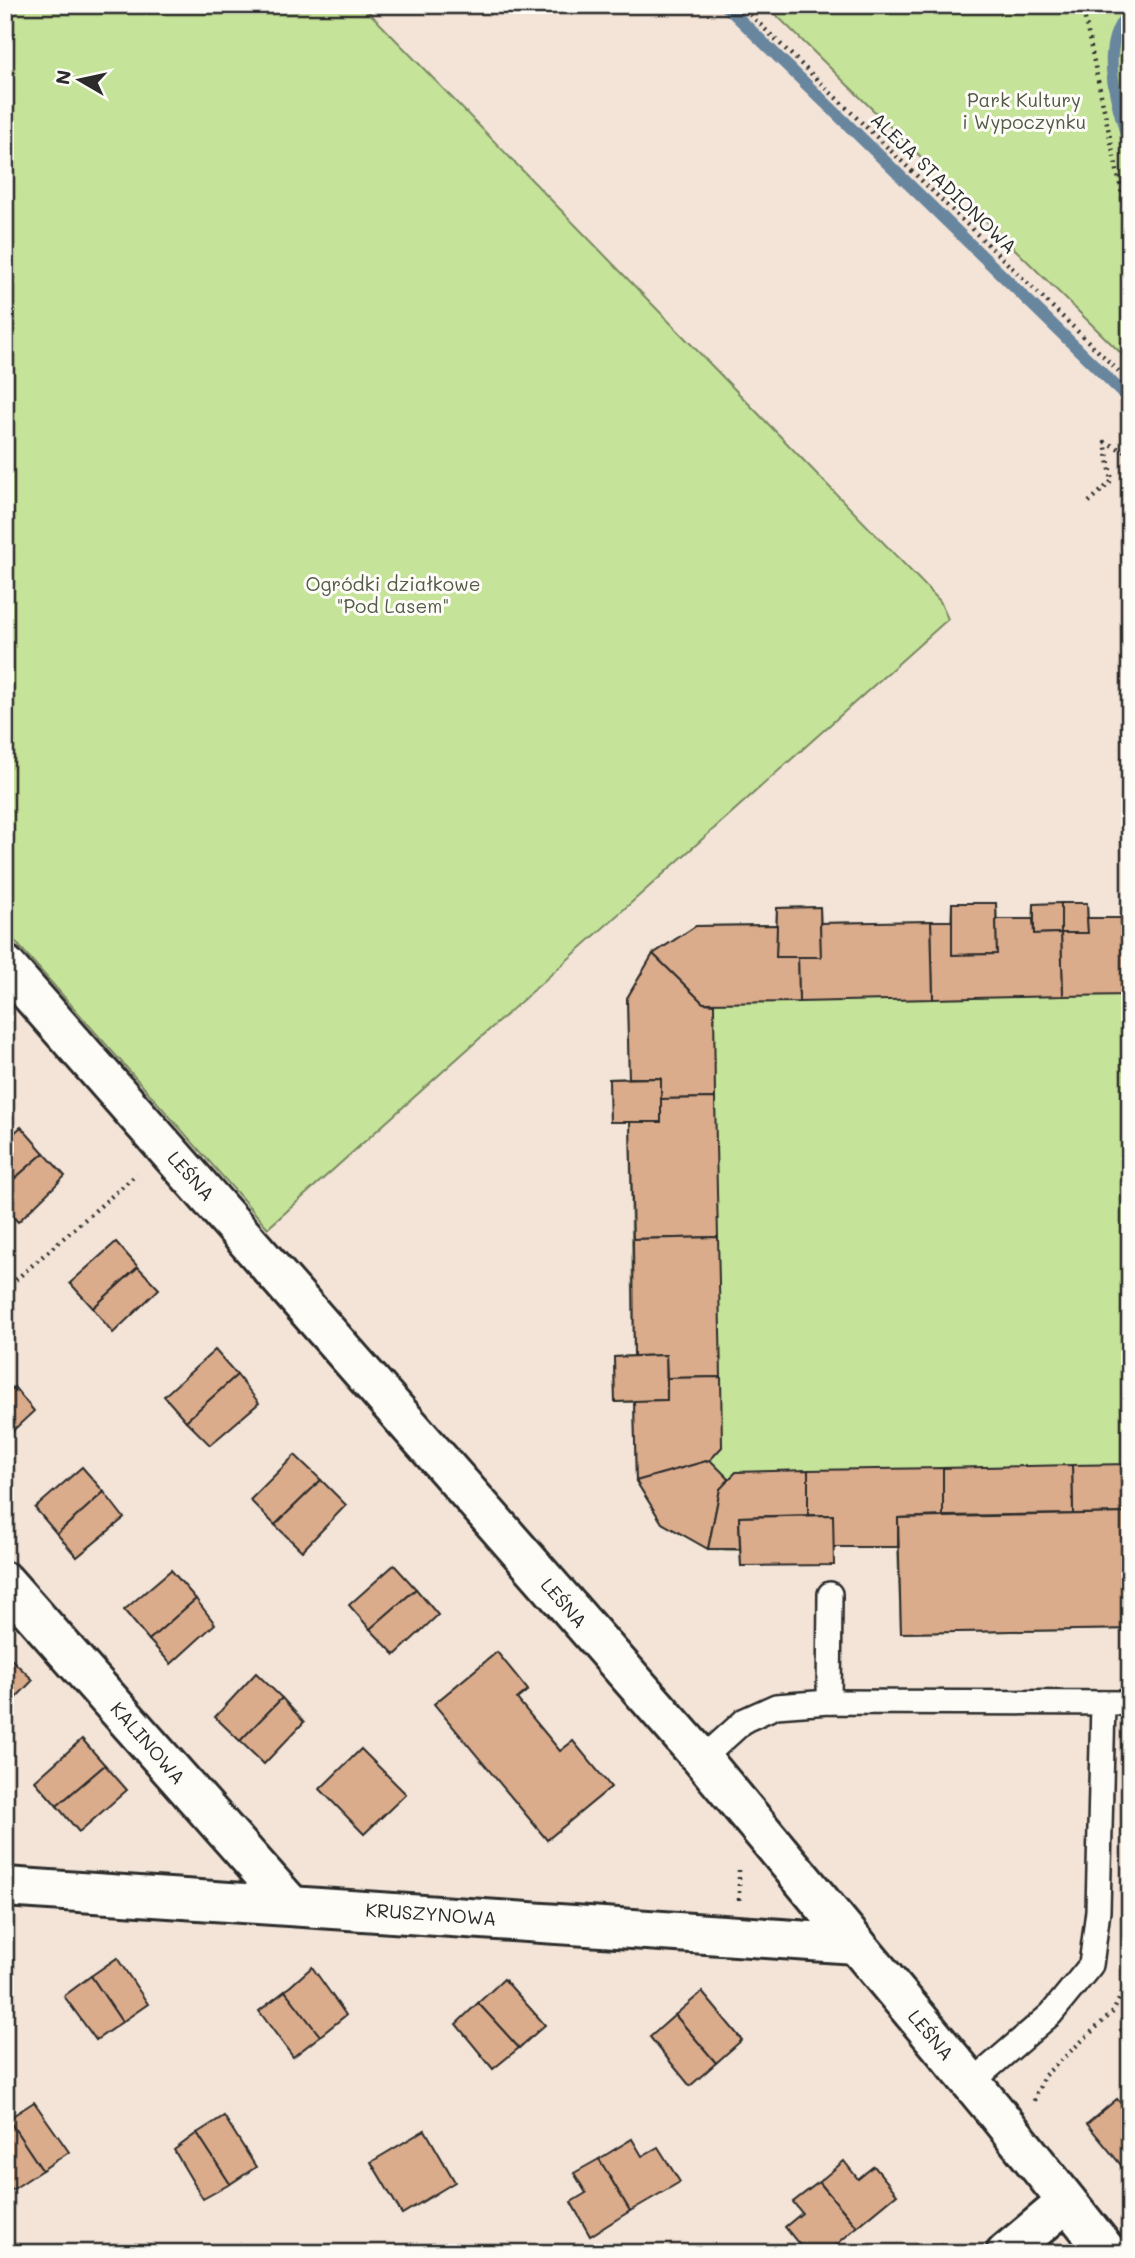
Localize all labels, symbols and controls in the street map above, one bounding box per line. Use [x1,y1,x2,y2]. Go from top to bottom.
north arrow [46,46,116,116]
text: N [49,68,76,86]
park label: Park Kultury i Wypoczynku [962,87,1086,134]
street label: ALEJA STADIONOWA [866,106,1023,259]
park label: Ogródki działkowe "Pod Lasem" [306,571,480,618]
street label: LEŚNA [162,1145,220,1206]
street label: LEŚNA [536,1572,593,1633]
street label: KALINOWA [106,1696,191,1789]
street label: KRUSZYNOWA [365,1896,497,1931]
street label: LEŚNA [903,2004,960,2065]

